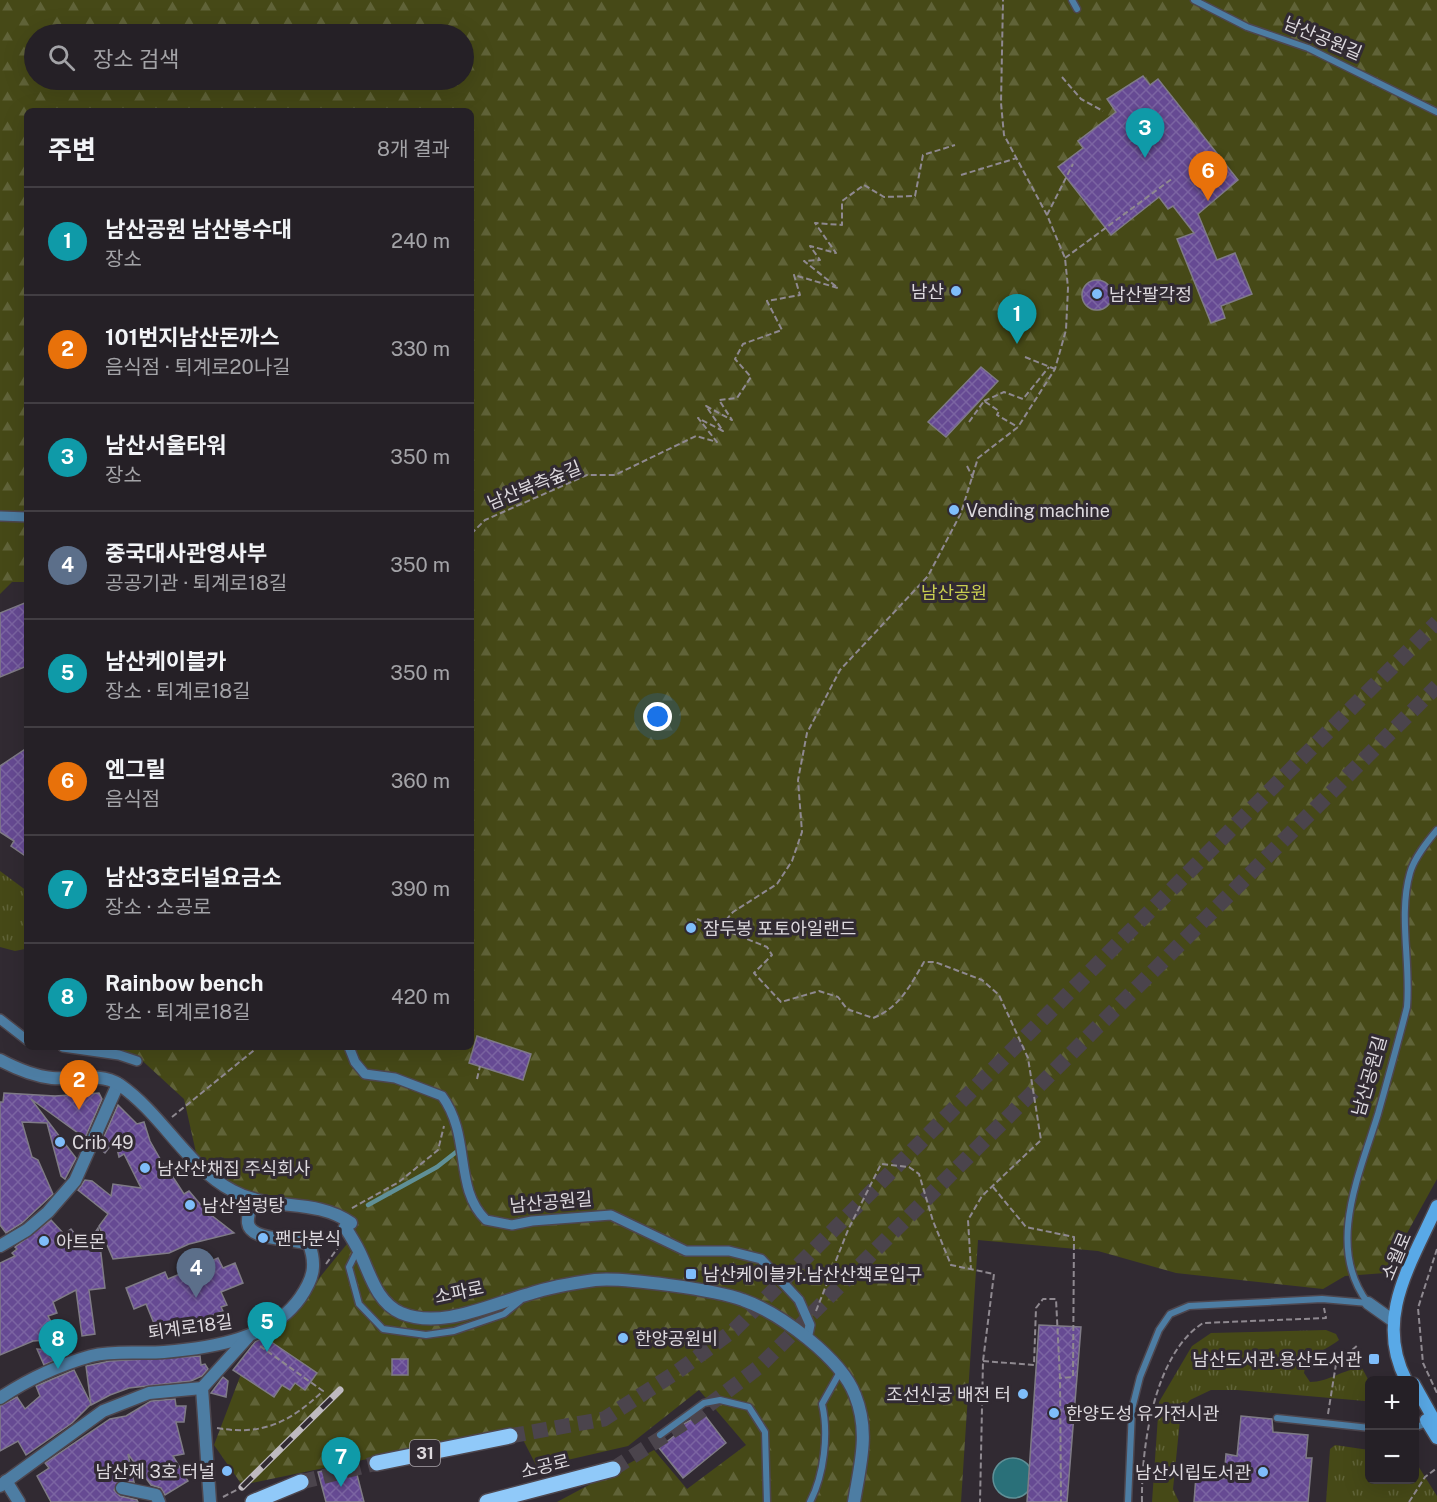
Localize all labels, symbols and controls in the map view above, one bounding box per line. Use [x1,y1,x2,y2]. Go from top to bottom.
street label: 남산공원길 [1281,12,1365,64]
search box [24,24,474,90]
icon: search [45,41,78,74]
text: 장소 검색 [93,46,179,72]
pin: 3 [1126,108,1164,158]
text: 주변 [48,134,96,165]
text: 8개 결과 [377,137,450,161]
pin: 6 [1188,152,1228,201]
text: 남산공원 남산봉수대 [105,216,292,242]
text: 1 [63,229,72,253]
text: 240 m [391,229,450,253]
text: 장소 [105,247,142,271]
place label: 남산 [911,281,944,302]
marker: 남산 [949,284,963,298]
place label: 남산팔각정 [1109,284,1192,305]
marker: 남산팔각정 [1090,287,1104,301]
pin: 1 [998,294,1036,344]
text: 101번지남산돈까스 [105,324,280,350]
text: 2 [61,337,74,361]
text: 330 m [391,337,450,361]
text: 음식점 · 퇴계로20나길 [105,355,291,379]
text: 남산서울타워 [105,432,226,458]
text: 3 [61,445,74,469]
text: 350 m [390,445,450,469]
street label: 남산북측숲길 [484,457,584,513]
text: 장소 [105,463,142,487]
place label: Vending machine [966,500,1110,521]
marker: Vending machine [947,503,961,517]
text: 중국대사관영사부 [105,540,267,566]
text: 4 [61,553,74,577]
text: 350 m [390,553,450,577]
text: 공공기관 · 퇴계로18길 [105,571,287,595]
park label: 남산공원 [921,582,987,603]
text: 남산케이블카 [105,648,226,674]
text: 5 [61,661,74,685]
text: 350 m [390,661,450,685]
text: 장소 · 퇴계로18길 [105,679,251,703]
your location [643,702,672,731]
text: 엔그릴 [105,756,166,782]
text: 6 [61,769,74,793]
text: 360 m [391,769,450,793]
text: 음식점 [105,787,160,811]
text: 남산3호터널요금소 [105,864,282,890]
text: 7 [61,877,74,901]
text: 390 m [391,877,450,901]
text: 장소 · 소공로 [105,895,211,919]
place label: 잠두봉 포토아일랜드 [703,918,856,939]
marker: 잠두봉 포토아일랜드 [684,921,698,935]
text: Rainbow bench [105,970,264,996]
text: 8 [61,985,74,1009]
text: 420 m [391,985,450,1009]
text: 장소 · 퇴계로18길 [105,1000,251,1024]
street label: 남산공원길 [1347,1033,1391,1119]
pin: 2 [60,1060,98,1110]
place label: Crib 49 [72,1132,134,1153]
marker: Crib 49 [53,1135,67,1149]
place label: 남산산채집 주식회사 [157,1158,311,1179]
marker: 남산산채집 주식회사 [138,1161,152,1175]
street label: 남산공원길 [509,1188,593,1216]
place label: 남산설렁탕 [202,1195,285,1216]
marker: 남산설렁탕 [183,1198,197,1212]
place label: 팬다분식 [275,1228,341,1249]
street label: 소월로 [1377,1229,1415,1283]
place label: 아트몬 [56,1231,106,1252]
marker: 팬다분식 [256,1231,270,1245]
marker: 아트몬 [37,1234,51,1248]
pin: 4 [176,1248,216,1298]
place label: 남산케이블카.남산산책로입구 [703,1264,922,1285]
marker: 남산케이블카.남산산책로입구 [684,1267,698,1281]
street label: 소파로 [433,1277,485,1307]
pin: 5 [248,1302,286,1352]
street label: 퇴계로18길 [146,1311,234,1343]
pin: 8 [38,1320,78,1369]
place label: 한양공원비 [635,1328,718,1349]
marker: 한양공원비 [616,1331,630,1345]
place label: 남산도서관.용산도서관 [1192,1349,1362,1370]
marker: 남산도서관.용산도서관 [1367,1352,1381,1366]
map controls [1365,1376,1419,1484]
button: + [1365,1376,1419,1430]
place label: 조선신궁 배전 터 [886,1384,1011,1405]
marker: 조선신궁 배전 터 [1016,1387,1030,1401]
place label: 한양도성 유가전시관 [1066,1403,1220,1424]
marker: 한양도성 유가전시관 [1047,1406,1061,1420]
button: − [1365,1430,1419,1484]
pin: 7 [322,1438,360,1487]
road number: 31 [410,1440,440,1466]
street label: 소공로 [518,1450,572,1482]
place label: 남산제 3호 터널 [96,1461,215,1482]
place label: 남산시립도서관 [1135,1462,1251,1483]
marker: 남산제 3호 터널 [220,1464,234,1478]
marker: 남산시립도서관 [1256,1465,1270,1479]

